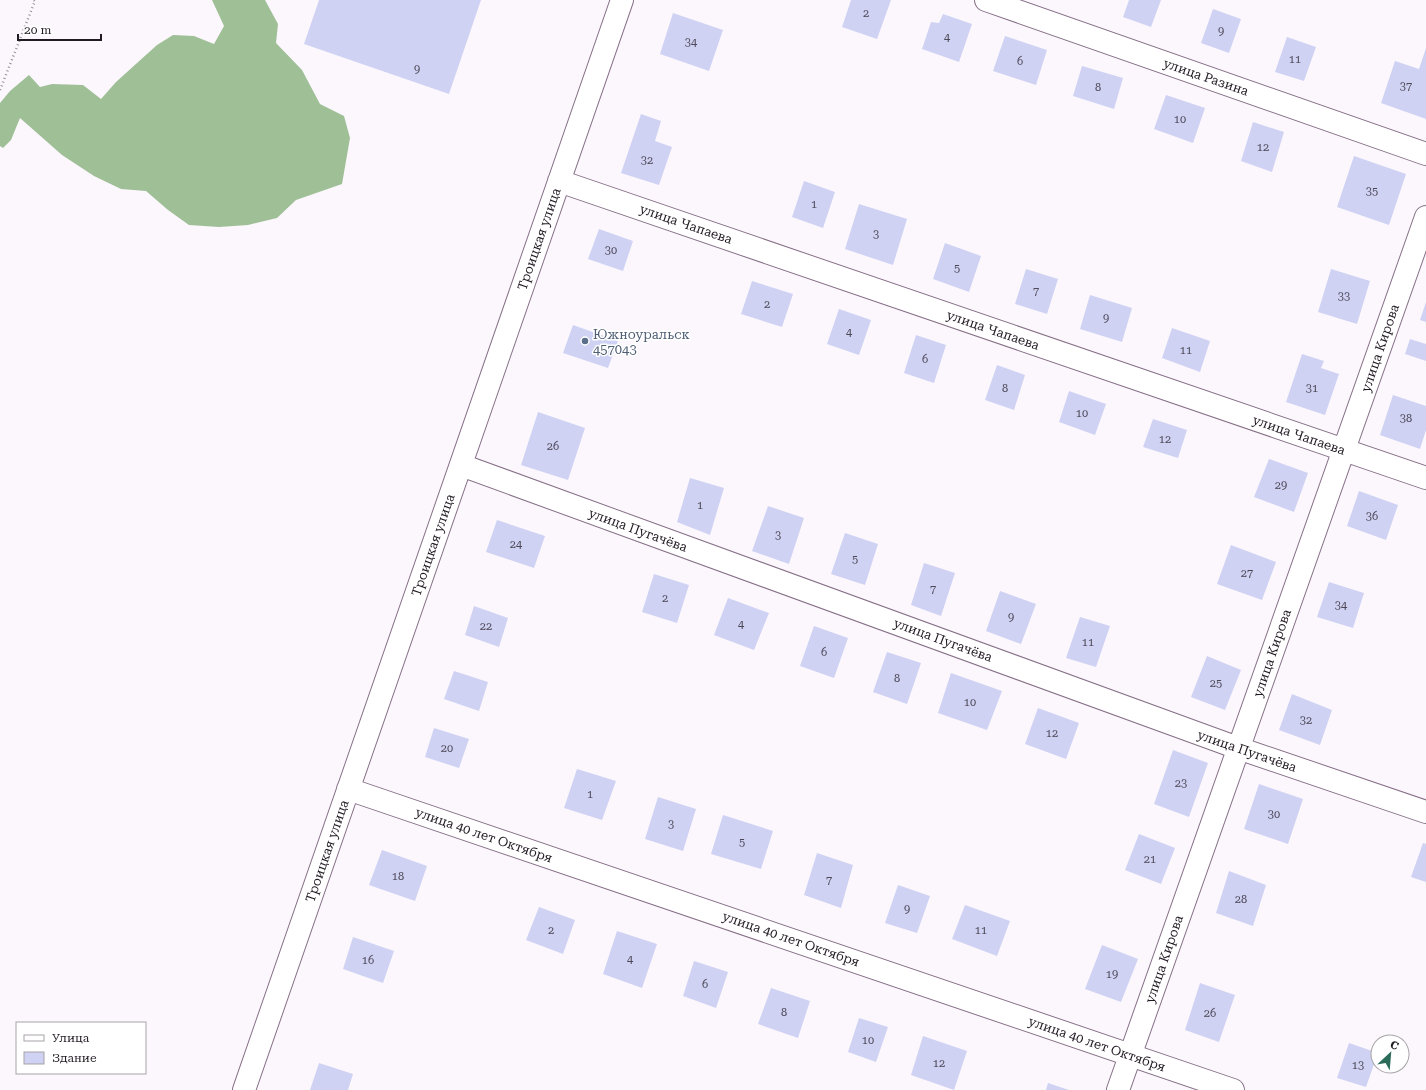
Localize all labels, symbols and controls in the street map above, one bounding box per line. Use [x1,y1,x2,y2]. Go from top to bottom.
house number: 2 [863,7,869,20]
scale bar [18,16,101,42]
text: 20 m [24,23,51,37]
house number: 9 [1218,25,1224,38]
house number: 4 [944,31,951,44]
house number: 34 [685,36,698,49]
house number: 11 [1289,53,1301,66]
house number: 6 [1017,55,1023,68]
street label: улица Разина [1161,55,1251,99]
house number: 9 [414,63,420,76]
house number: 37 [1400,80,1412,93]
house number: 8 [1095,81,1101,94]
house number: 10 [1174,113,1186,126]
house number: 12 [1257,141,1269,154]
house number: 32 [641,154,653,167]
house number: 35 [1366,185,1378,198]
street label: Троицкая улица [514,186,564,292]
house number: 1 [811,198,817,211]
street label: улица Чапаева [638,201,734,247]
house number: 3 [873,228,879,241]
house number: 30 [605,244,617,257]
house number: 5 [954,262,960,275]
house number: 7 [1033,285,1039,298]
house number: 33 [1338,290,1350,303]
house number: 2 [764,298,770,311]
street label: улица Кирова [1358,302,1402,394]
street label: улица Чапаева [945,307,1041,353]
house number: 9 [1103,312,1109,325]
house number: 4 [846,326,853,339]
place label: Южноуральск 457043 [593,327,690,357]
marker: Южноуральск 457043 [580,336,590,346]
house number: 11 [1180,344,1192,357]
house number: 6 [922,353,928,366]
house number: 8 [1002,382,1008,395]
house number: 31 [1306,382,1318,395]
house number: 10 [1076,407,1088,420]
street label: улица Чапаева [1251,412,1347,458]
house number: 38 [1400,412,1412,425]
house number: 12 [1159,433,1171,446]
house number: 26 [547,440,559,453]
house number: 29 [1275,479,1287,492]
street label: Троицкая улица [408,492,458,598]
house number: 1 [697,499,703,512]
street label: улица Пугачёва [587,505,689,555]
house number: 36 [1366,510,1378,523]
house number: 3 [775,529,781,542]
house number: 24 [510,538,523,551]
house number: 5 [852,553,858,566]
house number: 27 [1241,567,1253,580]
house number: 7 [930,583,936,596]
house number: 2 [662,592,668,605]
house number: 34 [1335,599,1348,612]
street label: улица Кирова [1250,607,1294,699]
house number: 9 [1008,611,1014,624]
street label: улица Пугачёва [892,615,994,665]
house number: 4 [738,618,745,631]
house number: 22 [480,620,492,633]
house number: 11 [1082,636,1094,649]
house number: 6 [821,646,827,659]
house number: 8 [894,672,900,685]
house number: 25 [1210,677,1222,690]
house number: 10 [964,696,976,709]
house number: 32 [1300,714,1312,727]
house number: 12 [1046,727,1058,740]
street label: улица Пугачёва [1195,727,1299,775]
house number: 20 [441,742,453,755]
house number: 23 [1175,777,1187,790]
house number: 1 [587,788,593,801]
street label: Троицкая улица [302,798,352,904]
street label: улица 40 лет Октября [414,805,554,865]
house number: 30 [1268,808,1280,821]
house number: 3 [668,818,674,831]
house number: 5 [739,836,745,849]
house number: 21 [1144,853,1156,866]
house number: 18 [392,870,404,883]
house number: 7 [826,874,832,887]
house number: 28 [1235,893,1247,906]
house number: 9 [904,903,910,916]
street label: улица 40 лет Октября [721,909,861,969]
street label: улица Кирова [1142,913,1186,1005]
house number: 2 [548,924,554,937]
house number: 11 [975,924,987,937]
house number: 4 [627,953,634,966]
house number: 16 [362,954,374,967]
house number: 19 [1106,968,1118,981]
house number: 6 [702,978,708,991]
house number: 8 [781,1006,787,1019]
house number: 26 [1204,1007,1216,1020]
street label: улица 40 лет Октября [1027,1014,1167,1074]
legend [16,1022,146,1074]
text: Улица [52,1031,90,1045]
house number: 10 [862,1034,874,1047]
north arrow [1370,1034,1410,1074]
text: С [1388,1038,1401,1053]
text: Здание [52,1051,97,1065]
house number: 12 [933,1057,945,1070]
house number: 13 [1352,1059,1364,1072]

